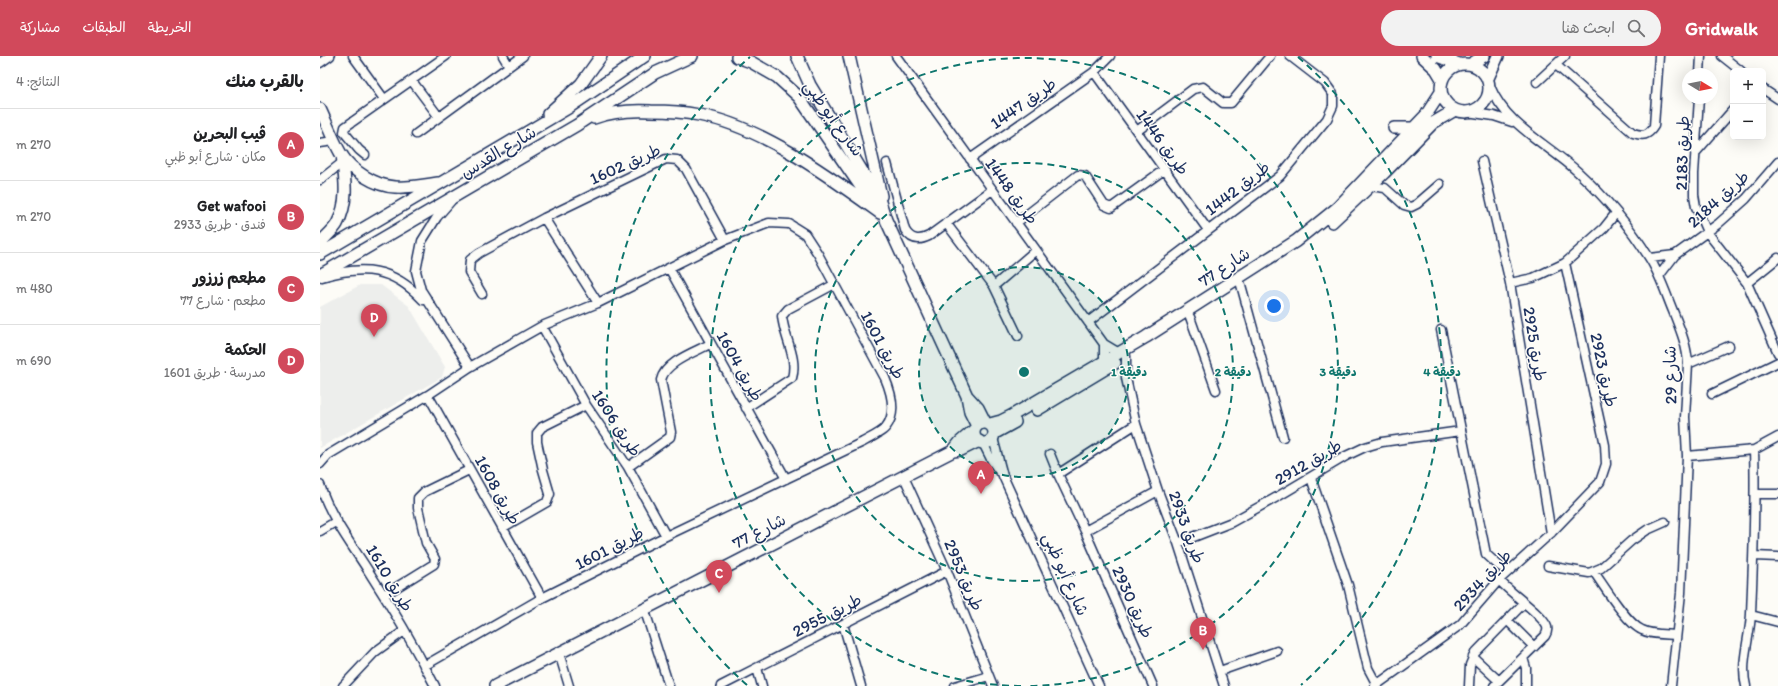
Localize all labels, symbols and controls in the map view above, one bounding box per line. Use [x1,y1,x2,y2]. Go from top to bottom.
search box [1381,10,1661,46]
icon: search [1625,17,1647,39]
text: Gridwalk [1685,17,1758,40]
text: مشاركة [20,19,60,36]
text: الطبقات [82,19,126,36]
text: الخريطة [148,19,191,36]
text: ابحث هنا [1561,19,1615,37]
north arrow [1682,68,1718,104]
map controls [1730,68,1766,140]
button: + [1730,68,1766,104]
text: بالقرب منك [226,71,304,91]
street label: طريق 1447 [986,73,1060,133]
text: النتائج: 4 [16,74,60,89]
street label: شارع أبو ظبي [796,76,868,163]
button: − [1730,104,1766,140]
street label: طريق 1446 [1132,105,1194,179]
street label: طريق 2183 [1671,115,1693,191]
street label: شارع القدس [456,122,541,184]
text: ڤيب البحرين [193,125,266,143]
text: 270 m [16,137,51,152]
text: A [287,137,295,152]
street label: طريق 1602 [586,139,664,189]
text: مكان · شارع أبو ظبي [165,149,266,164]
street label: طريق 1448 [981,154,1043,228]
street label: طريق 1442 [1201,156,1273,220]
street label: طريق 2184 [1683,166,1753,232]
text: Get wafooi [197,197,266,215]
text: 270 m [16,209,51,224]
text: B [287,209,295,224]
text: فندق · طريق 2933 [174,217,266,232]
street label: شارع 77 [1194,243,1255,293]
text: مطعم زرزور [193,269,266,287]
text: 480 m [16,281,53,296]
text: C [287,281,295,296]
text: مطعم · شارع 77 [180,293,266,308]
your location [1264,296,1284,316]
pin: D [361,304,387,337]
street label: طريق 2925 [1519,305,1551,383]
street label: طريق 1601 [857,307,909,383]
street label: طريق 1604 [713,327,767,405]
street label: طريق 2923 [1586,331,1622,409]
text: الحكمة [225,341,266,359]
street label: شارع 29 [1659,346,1683,404]
text: 690 m [16,353,52,368]
text: D [287,353,295,368]
text: مدرسة · طريق 1601 [164,365,266,380]
centre of rings [1017,365,1031,379]
text: 1 دقيقة [1111,365,1147,379]
text: 2 دقيقة [1215,365,1252,379]
text: 3 دقيقة [1320,365,1357,379]
text: 4 دقيقة [1423,365,1461,379]
street label: طريق 1606 [588,386,646,460]
street label: طريق 2912 [1271,435,1345,489]
street label: طريق 1608 [471,452,525,528]
pin: A [968,461,994,494]
street label: طريق 2933 [1165,488,1209,566]
street label: شارع 77 [729,509,790,555]
street label: طريق 1601 [571,522,647,574]
street label: شارع أبو ظبي [1034,529,1093,621]
street label: طريق 2953 [940,536,988,614]
street label: طريق 1610 [362,541,418,615]
street label: طريق 2934 [1448,545,1516,615]
pin: C [706,560,732,593]
street label: طريق 2930 [1108,563,1158,641]
street label: طريق 2955 [789,589,865,641]
pin: B [1190,617,1216,650]

